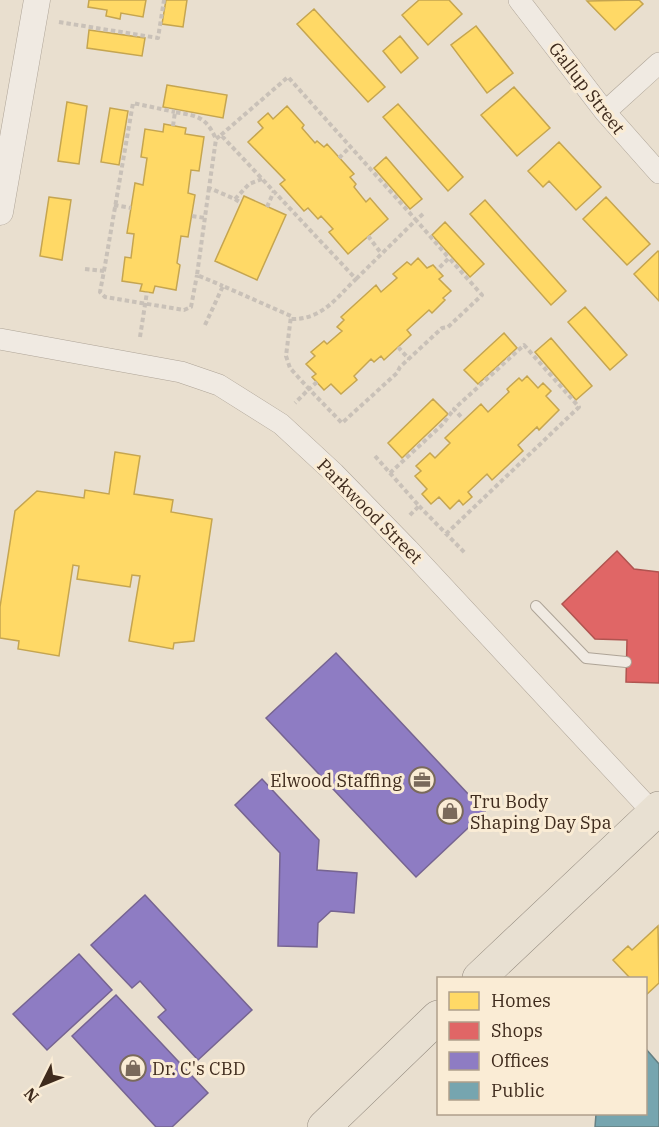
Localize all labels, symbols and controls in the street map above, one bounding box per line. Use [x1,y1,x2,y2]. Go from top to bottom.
street label: Gallup Street [544,37,630,139]
street label: Parkwood Street [313,454,427,568]
office icon: Elwood Staffing [407,765,437,795]
place label: Elwood Staffing [270,769,402,792]
place label: Tru Body Shaping Day Spa [470,790,612,834]
shop icon: Tru Body Shaping Day Spa [435,796,465,826]
legend [437,977,647,1115]
text: Homes [491,989,551,1012]
text: Shops [491,1019,543,1042]
text: Offices [491,1049,549,1072]
shop icon: Dr. C's CBD [118,1053,148,1083]
north arrow [12,1055,72,1115]
place label: Dr. C's CBD [152,1057,246,1080]
text: Public [491,1079,545,1102]
text: N [19,1084,43,1107]

